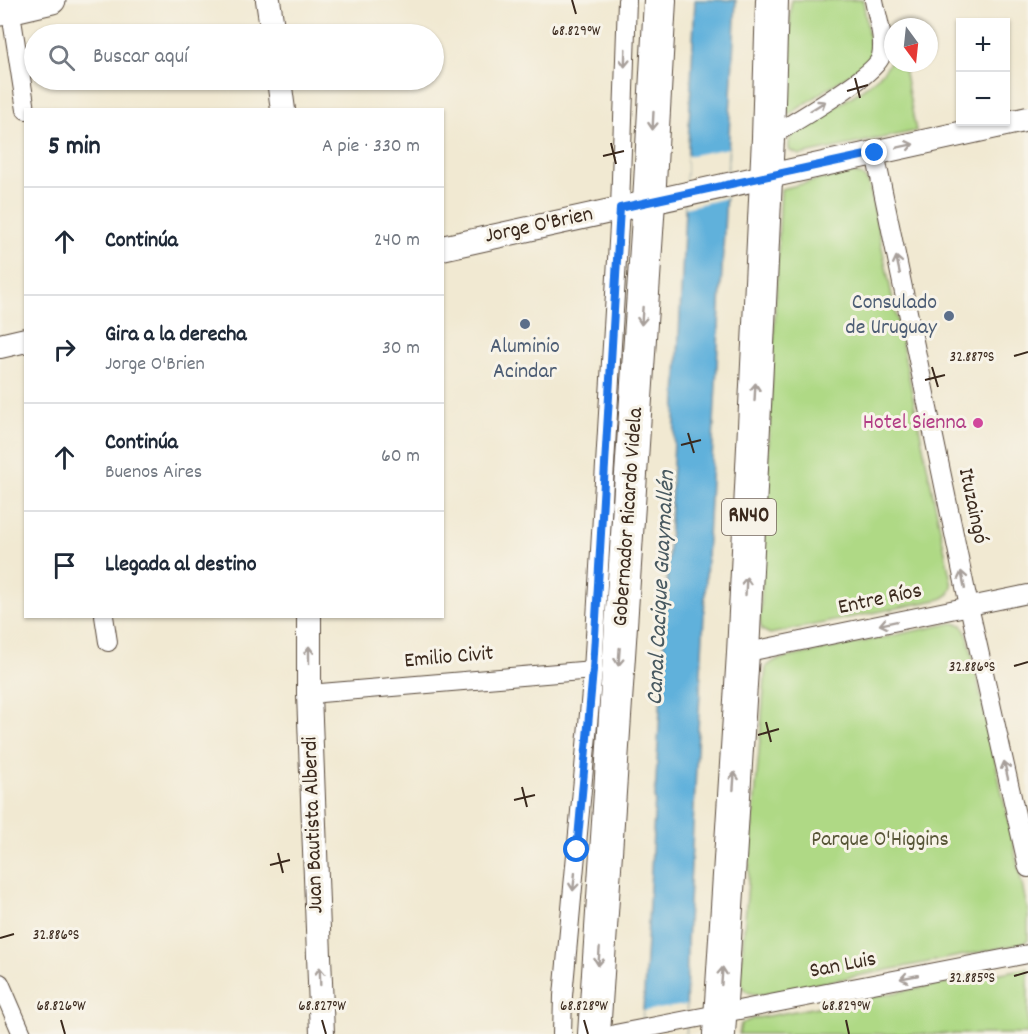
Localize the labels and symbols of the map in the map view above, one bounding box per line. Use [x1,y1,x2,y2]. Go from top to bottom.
north arrow [884,18,938,72]
text: 68.829°W [552,21,601,43]
one-way arrow [619,48,630,68]
one-way arrow [809,100,826,113]
one-way arrow [648,111,659,131]
route end [861,139,887,165]
one-way arrow [895,140,914,152]
street label: Jorge O'Brien [482,199,596,253]
one-way arrow [892,256,903,276]
place label: Consulado de Uruguay [845,288,938,344]
one-way arrow [636,306,647,325]
marker: Consulado de Uruguay [942,309,956,323]
marker: Aluminio Acindar [518,317,532,331]
place label: Aluminio Acindar [490,332,560,388]
text: 32.887°S [950,347,994,369]
one-way arrow [750,382,761,402]
street label: Gobernador Ricardo Videla [606,406,652,628]
place label: Hotel Sienna [863,408,967,439]
marker: Hotel Sienna [971,416,985,430]
street label: Ituzaingó [949,465,995,547]
water label: Canal Cacique Guaymallén [639,469,685,706]
road number: RN40 [722,499,776,535]
one-way arrow [957,570,968,590]
street label: Entre Ríos [835,576,925,624]
one-way arrow [740,577,751,597]
one-way arrow [879,618,899,629]
street label: Emilio Civit [403,639,495,677]
one-way arrow [303,645,315,665]
one-way arrow [614,647,625,667]
text: 32.886°S [949,657,995,679]
street label: Juan Bautista Alberdi [295,736,333,914]
one-way arrow [999,761,1011,780]
one-way arrow [729,772,740,791]
park label: Parque O'Higgins [811,825,949,856]
route start [563,836,589,862]
one-way arrow [568,871,579,891]
text: 32.886°S [33,925,79,947]
street label: San Luis [807,944,879,988]
one-way arrow [593,946,604,966]
one-way arrow [315,966,326,986]
one-way arrow [716,966,727,986]
text: 32.885°S [949,968,995,990]
one-way arrow [899,972,919,983]
text: 68.826°W [36,996,86,1018]
text: 68.827°W [298,996,346,1018]
text: 68.828°W [560,996,608,1018]
text: 68.829°W [822,996,871,1018]

